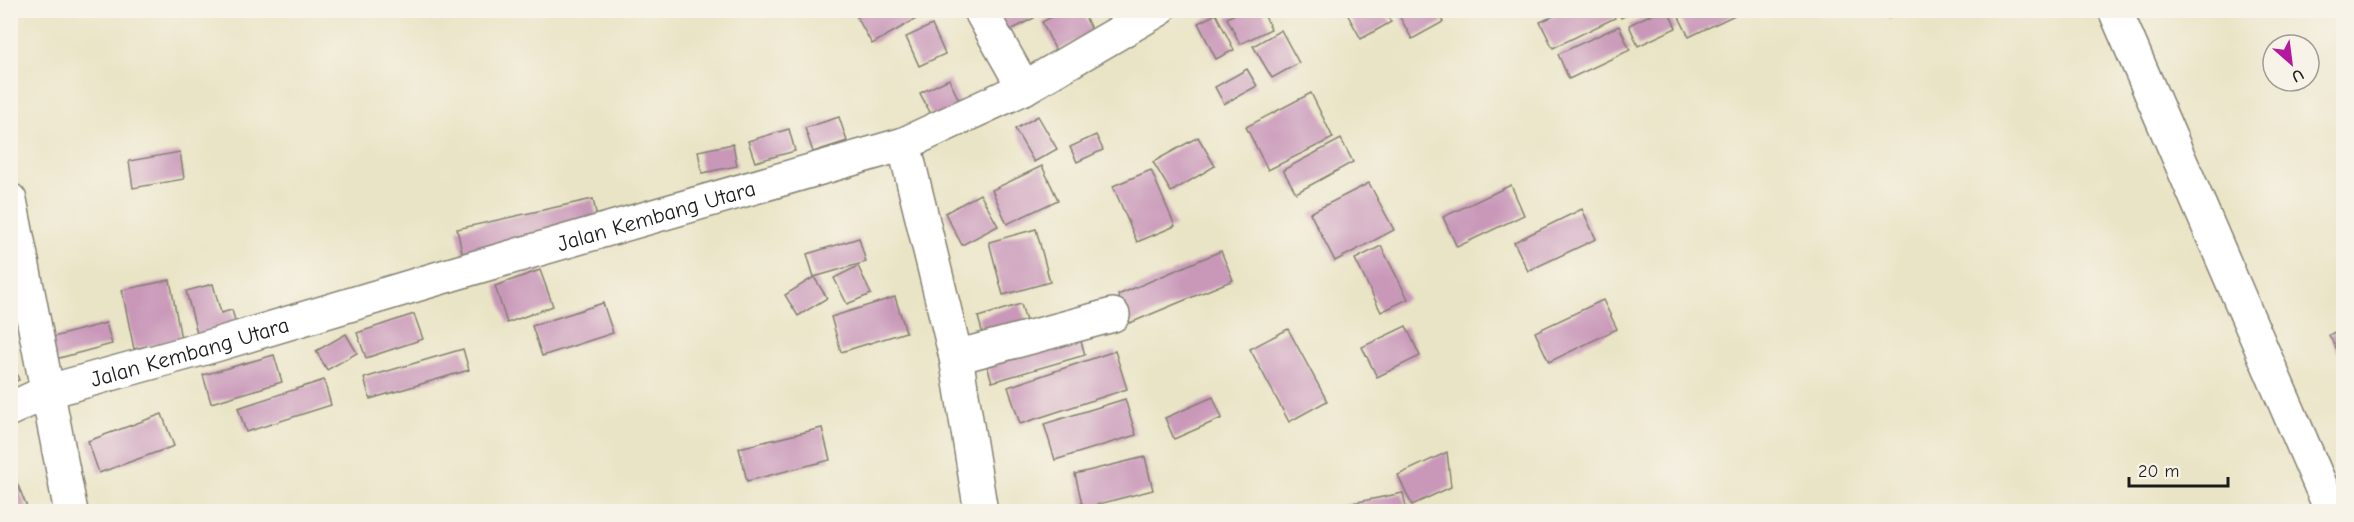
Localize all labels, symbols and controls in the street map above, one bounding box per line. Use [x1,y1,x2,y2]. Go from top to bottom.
north arrow [2261,33,2321,93]
text: U [2289,65,2307,86]
street label: Jalan Kembang Utara [554,175,758,257]
street label: Jalan Kembang Utara [88,312,292,393]
scale bar [2129,450,2228,488]
text: 20 m [2138,461,2179,482]

